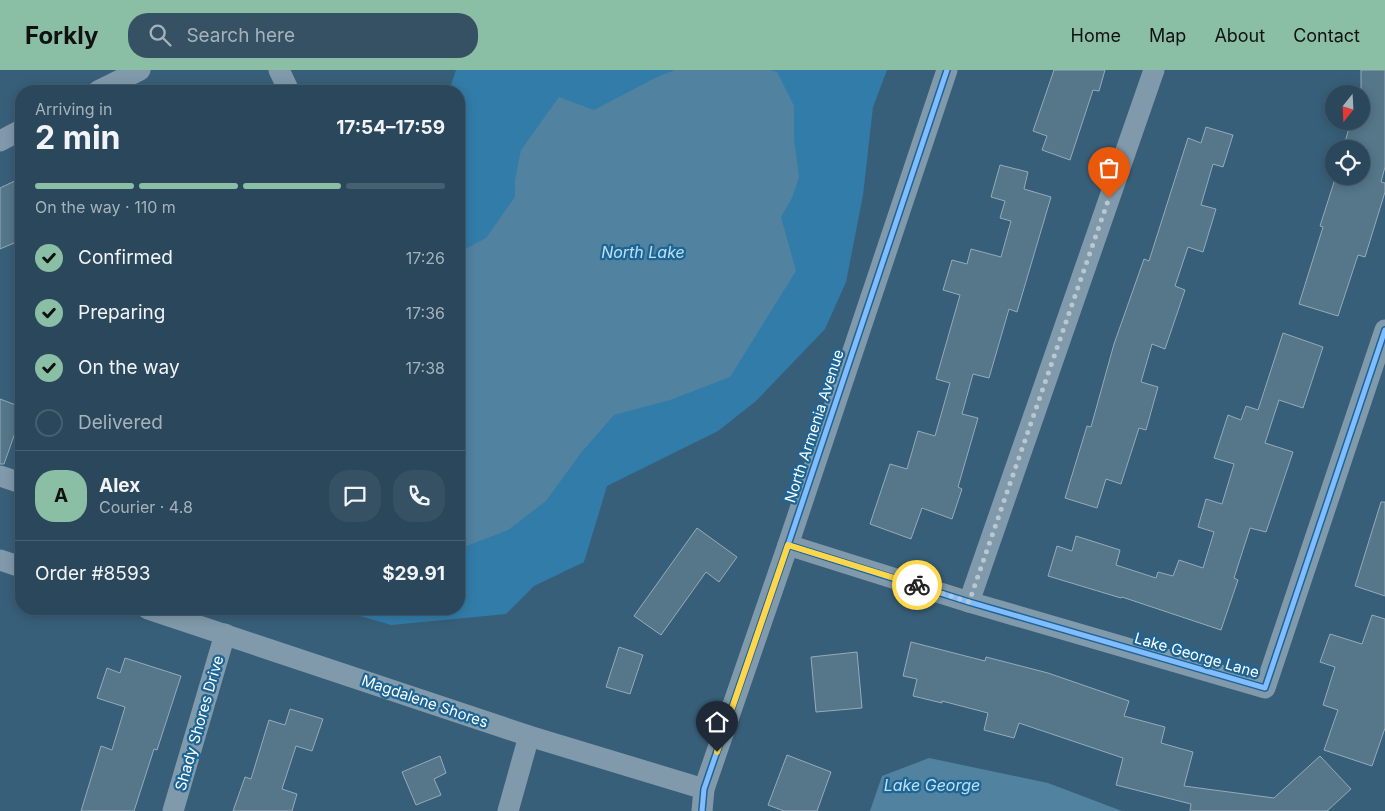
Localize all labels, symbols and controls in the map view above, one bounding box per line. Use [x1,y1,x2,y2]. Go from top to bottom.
search box [128,13,478,58]
text: Forkly [25,21,98,50]
icon: search [146,21,174,49]
text: Search here [186,24,295,47]
text: Home [1071,25,1121,46]
text: Map [1149,25,1186,46]
text: About [1214,25,1265,46]
text: Contact [1293,25,1360,46]
north arrow [1325,85,1370,130]
map controls [1325,85,1370,185]
text: Arriving in [35,99,112,119]
text: 17:54–17:59 [336,116,445,139]
text: 2 min [35,118,121,157]
button: locate [1325,140,1370,185]
pin [1088,147,1130,198]
icon: bag [1095,154,1123,182]
text: On the way · 110 m [35,197,176,217]
water label: North Lake [601,242,685,262]
icon: check [35,244,63,272]
text: Confirmed [78,246,173,269]
text: 17:26 [406,248,445,268]
icon: check [35,299,63,327]
text: Preparing [78,301,165,324]
text: 17:36 [406,303,445,323]
street label: North Armenia Avenue [780,347,848,505]
icon: check [35,354,63,382]
text: On the way [78,356,180,379]
text: 17:38 [406,358,445,378]
text: Delivered [78,411,163,434]
button: chat [329,470,381,522]
button: phone [393,470,445,522]
text: Alex [99,474,140,497]
text: A [54,484,68,507]
text: Courier · 4.8 [99,497,193,517]
courier [892,560,942,610]
text: Order #8593 [35,562,150,585]
text: $29.91 [382,562,445,585]
icon: bike [903,571,931,599]
street label: Lake George Lane [1132,628,1262,682]
street label: Shady Shores Drive [171,653,227,793]
street label: Magdalene Shores [359,670,491,732]
pin [696,701,738,752]
icon: home [703,708,731,736]
water label: Lake George [884,775,980,795]

